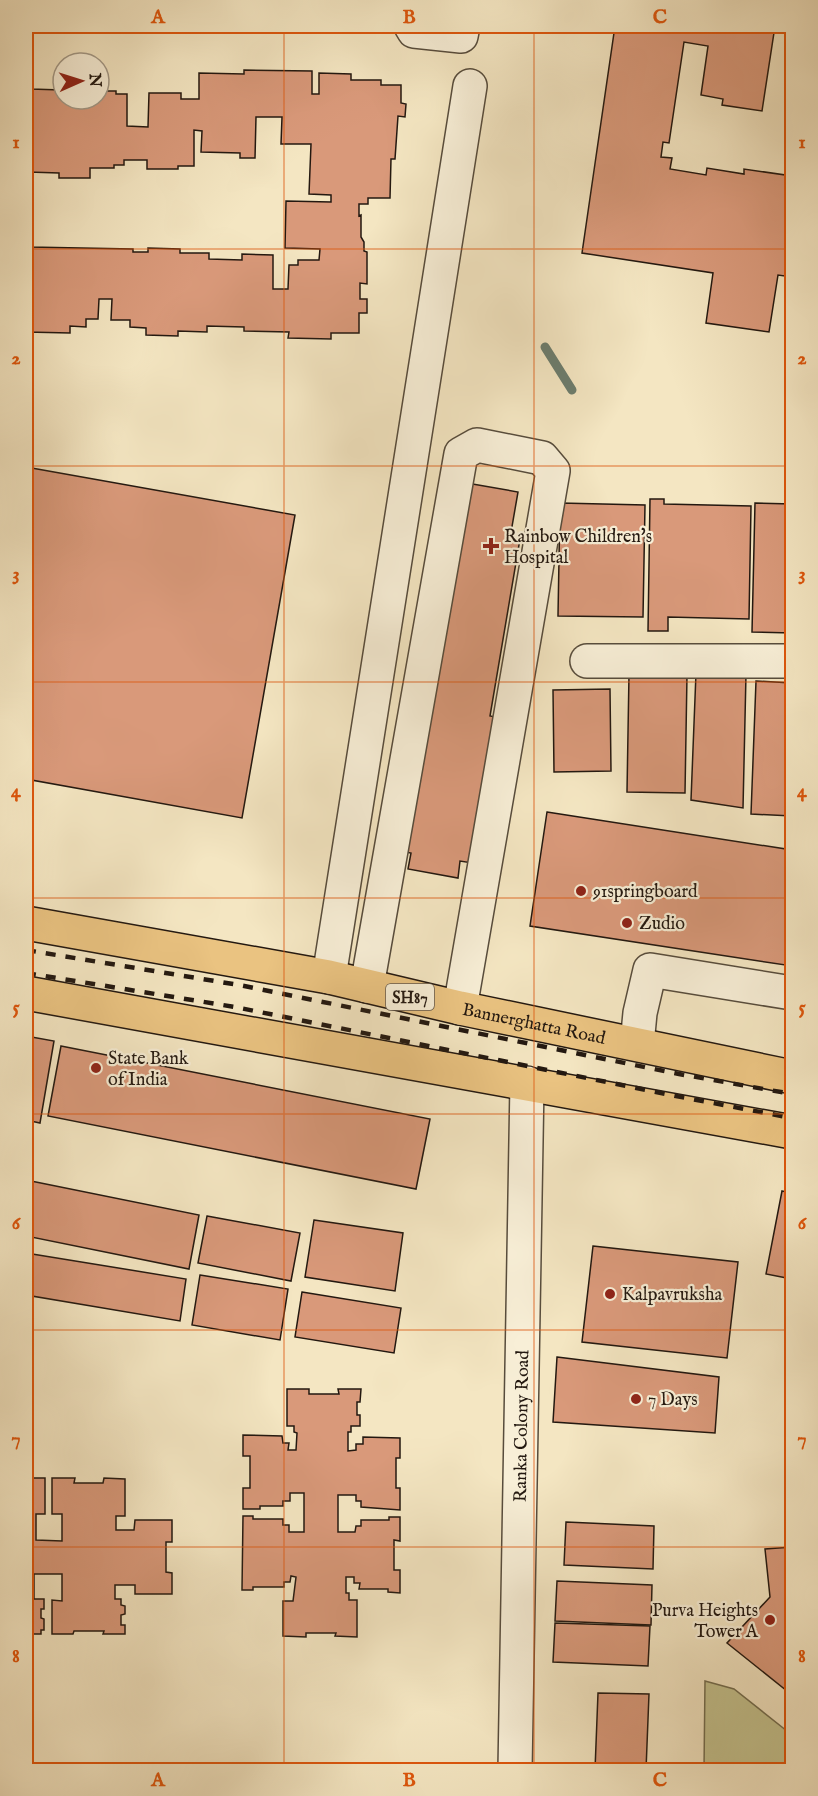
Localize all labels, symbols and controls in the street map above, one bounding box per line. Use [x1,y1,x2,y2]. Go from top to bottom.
text: A [150,5,166,30]
text: B [402,5,416,30]
text: C [653,5,667,30]
north arrow [51,51,111,111]
text: N [84,72,104,88]
text: 1 [12,130,20,155]
text: 1 [798,130,806,155]
text: 2 [11,346,21,371]
text: 2 [797,346,807,371]
place label: Rainbow Children's Hospital [504,526,652,570]
marker: Rainbow Children's Hospital [482,537,500,555]
text: 3 [12,562,20,587]
text: 3 [798,562,806,587]
text: 4 [11,779,22,804]
text: 4 [797,779,808,804]
place label: 91springboard [592,881,698,904]
marker: 91springboard [574,884,588,898]
place label: Zudio [639,913,685,936]
marker: Zudio [620,916,634,930]
road number: SH87 [386,984,434,1010]
text: 5 [12,995,20,1020]
text: 5 [798,995,806,1020]
street label: Bannerghatta Road [460,999,608,1051]
place label: State Bank of India [108,1048,189,1092]
marker: State Bank of India [89,1061,103,1075]
text: 6 [12,1211,22,1236]
text: 6 [798,1211,808,1236]
place label: Kalpavruksha [622,1284,723,1307]
marker: Kalpavruksha [603,1287,617,1301]
street label: Ranka Colony Road [510,1349,535,1502]
place label: 7 Days [648,1389,698,1412]
marker: 7 Days [629,1392,643,1406]
text: 7 [11,1427,21,1452]
text: 7 [797,1427,807,1452]
place label: Purva Heights Tower A [652,1600,759,1644]
marker: Purva Heights Tower A [763,1613,777,1627]
text: 8 [12,1644,20,1669]
text: 8 [798,1644,806,1669]
text: A [150,1768,166,1793]
text: B [402,1768,416,1793]
text: C [653,1768,667,1793]

